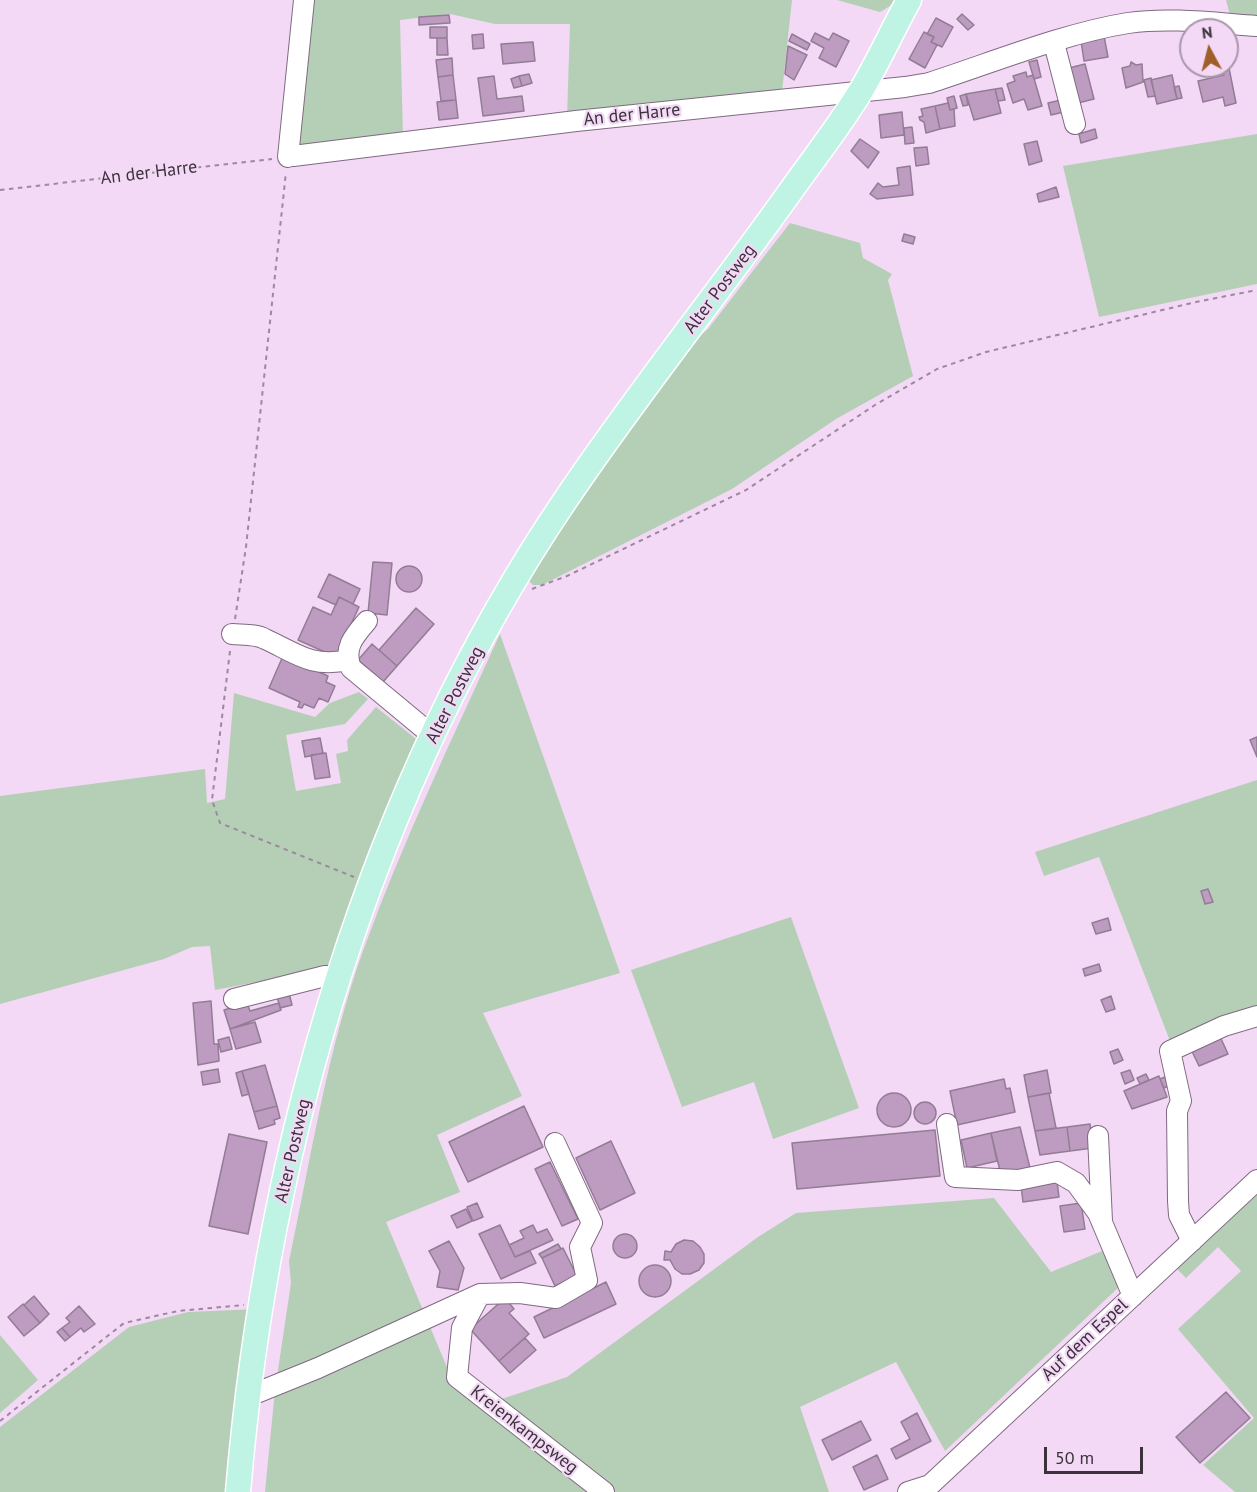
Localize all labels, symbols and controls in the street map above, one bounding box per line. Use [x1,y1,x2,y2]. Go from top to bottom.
north arrow [1179,18,1239,78]
text: N [1201,22,1213,43]
street label: An der Harre [582,99,682,131]
street label: An der Harre [99,156,199,190]
street label: Alter Postweg [679,240,761,338]
street label: Alter Postweg [421,643,489,747]
street label: Alter Postweg [271,1097,315,1205]
street label: Auf dem Espel [1037,1294,1133,1386]
street label: Kreienkampsweg [466,1381,582,1479]
scale bar [1047,1435,1146,1473]
text: 50 m [1055,1446,1094,1469]

